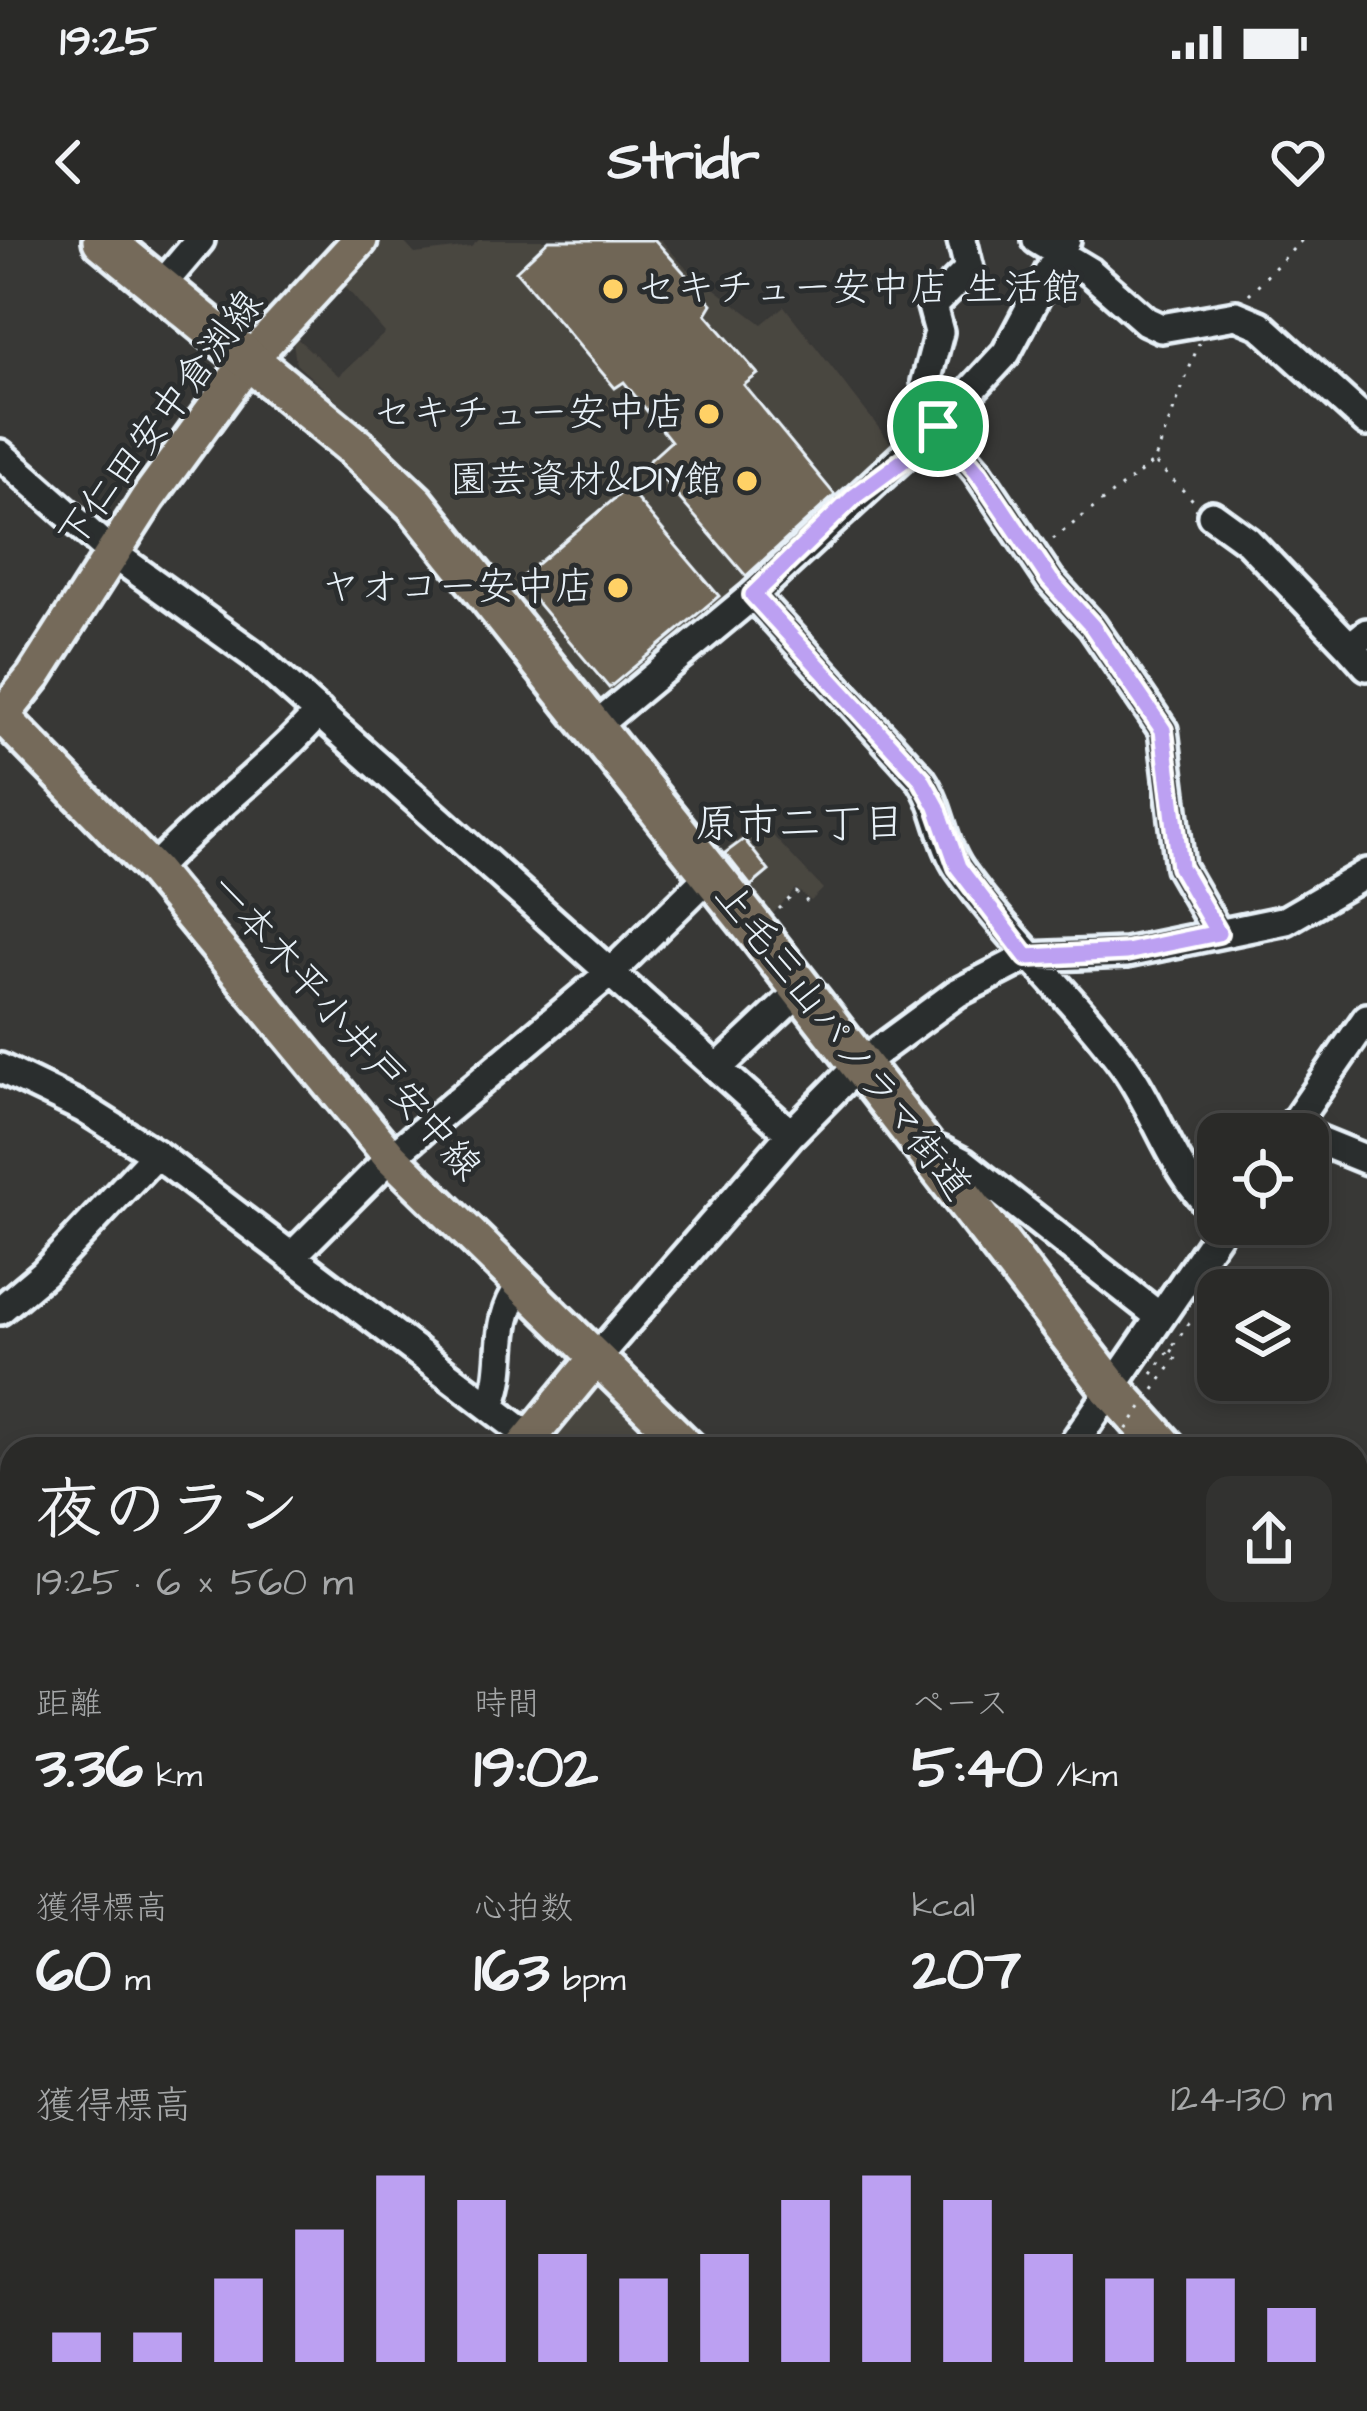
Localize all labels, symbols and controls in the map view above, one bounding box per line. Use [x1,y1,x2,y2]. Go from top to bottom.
text: 19:25 [60,11,157,73]
text: Stridr [608,125,759,200]
icon: back [36,129,102,195]
icon: heart [1265,129,1331,195]
place label: セキチュー安中店 生活館 [637,262,1082,316]
marker: セキチュー安中店 生活館 [600,276,626,302]
street label: 下仁田安中倉渕線 [46,279,276,561]
pin [887,375,989,477]
place label: セキチュー安中店 [373,387,685,441]
icon: arrive [905,393,971,459]
marker: セキチュー安中店 [696,401,722,427]
place label: 園芸資材&DIY館 [450,454,723,508]
marker: 園芸資材&DIY館 [734,468,760,494]
place label: ヤオコー安中店 [321,561,594,615]
marker: ヤオコー安中店 [605,575,631,601]
district label: 原市二丁目 [695,796,905,854]
street label: 一本木平小井戸安中線 [197,863,493,1193]
street label: 上毛三山パノラマ街道 [701,872,983,1212]
map controls [1197,1113,1329,1401]
button: locate [1197,1113,1329,1245]
button: layers [1197,1269,1329,1401]
text: 夜のラン [36,1466,300,1558]
button: share [1206,1476,1332,1602]
text: 19:25 · 6 × 560 m [36,1557,353,1611]
text: 距離 [36,1681,102,1727]
text: 時間 [474,1681,540,1727]
text: ペース [912,1681,1009,1727]
text: 3.36 [36,1727,143,1810]
text: 19:02 [474,1727,598,1810]
text: 5:40 [912,1727,1043,1810]
text: km [143,1753,202,1799]
text: /km [1043,1753,1117,1799]
text: kcal [912,1883,975,1929]
text: 獲得標高 [36,1885,168,1931]
text: 心拍数 [474,1885,573,1931]
text: 207 [912,1929,1021,2012]
text: 60 [36,1931,111,2014]
text: 163 [474,1931,550,2014]
text: m [111,1957,150,2003]
text: bpm [550,1957,626,2003]
text: 124–130 m [1171,2073,1332,2127]
text: 獲得標高 [36,2080,192,2134]

